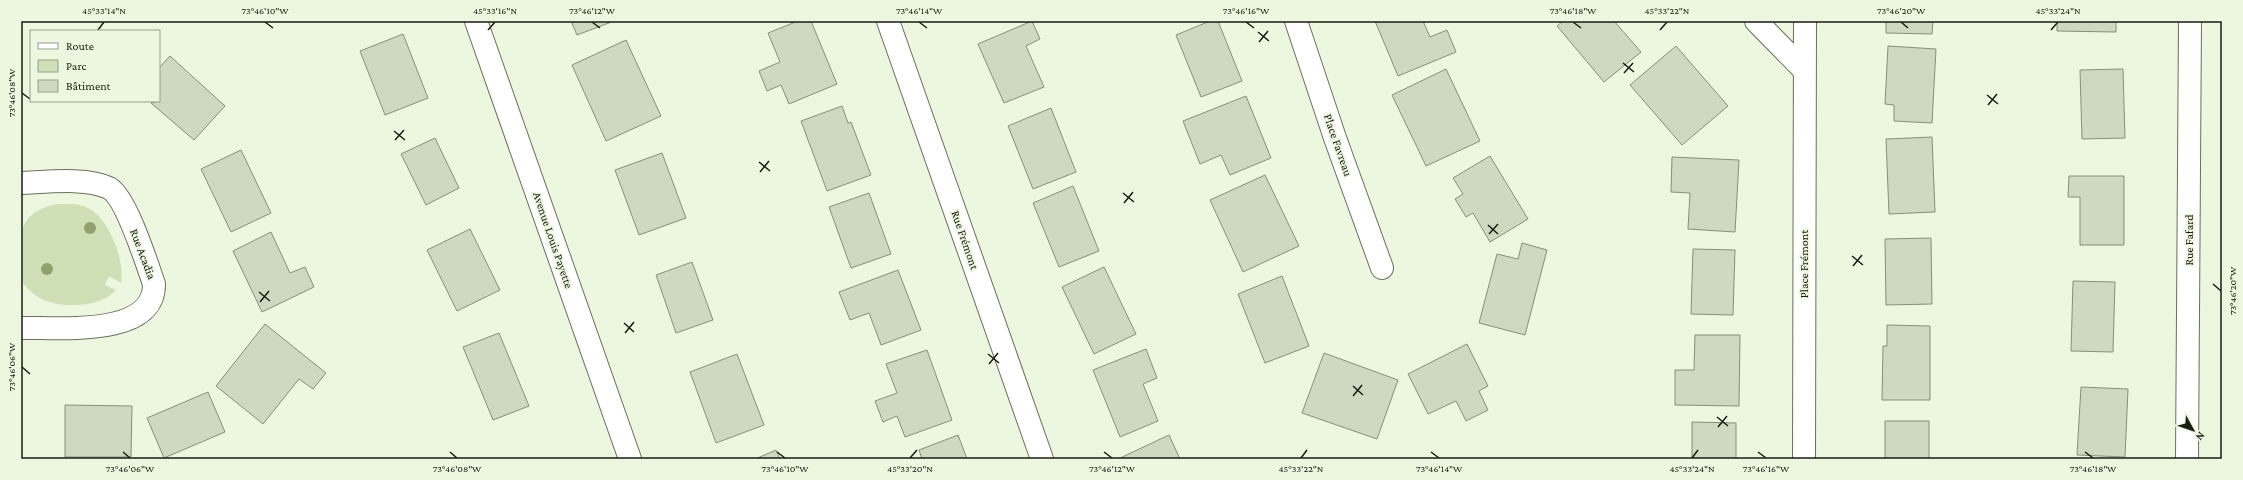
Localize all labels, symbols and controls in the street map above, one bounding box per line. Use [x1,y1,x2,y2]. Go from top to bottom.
text: 45°33'14"N [82,5,126,16]
text: 73°46'10"W [242,5,289,16]
text: 45°33'16"N [473,5,517,16]
text: 73°46'12"W [569,5,616,16]
text: 73°46'14"W [896,5,943,16]
text: 73°46'16"W [1223,5,1270,16]
text: 73°46'18"W [1550,5,1597,16]
text: 45°33'22"N [1645,5,1690,16]
text: 73°46'20"W [1877,5,1926,16]
text: 45°33'24"N [2035,5,2081,16]
legend [30,30,160,102]
text: Route [66,39,94,53]
text: Parc [66,59,86,73]
text: 73°46'08"W [6,68,17,117]
text: Bâtiment [66,79,112,93]
street label: Place Favreau [1321,112,1355,179]
street label: Avenue Louis Payette [530,190,576,290]
street label: Rue Frémont [948,209,982,272]
street label: Rue Fafard [2182,214,2196,266]
street label: Rue Acadia [127,227,159,282]
street label: Place Frémont [1797,229,1811,298]
text: 73°46'20"W [2227,266,2238,315]
text: 73°46'06"W [6,342,17,391]
north arrow [2173,410,2213,450]
text: N [2193,430,2208,444]
text: 73°46'06"W [106,463,155,474]
text: 73°46'08"W [433,463,482,474]
text: 73°46'10"W [762,463,809,474]
text: 45°33'20"N [887,463,933,474]
text: 73°46'12"W [1089,463,1136,474]
text: 45°33'22"N [1279,463,1324,474]
text: 73°46'14"W [1416,463,1463,474]
text: 45°33'24"N [1669,463,1715,474]
text: 73°46'16"W [1743,463,1790,474]
text: 73°46'18"W [2070,463,2117,474]

